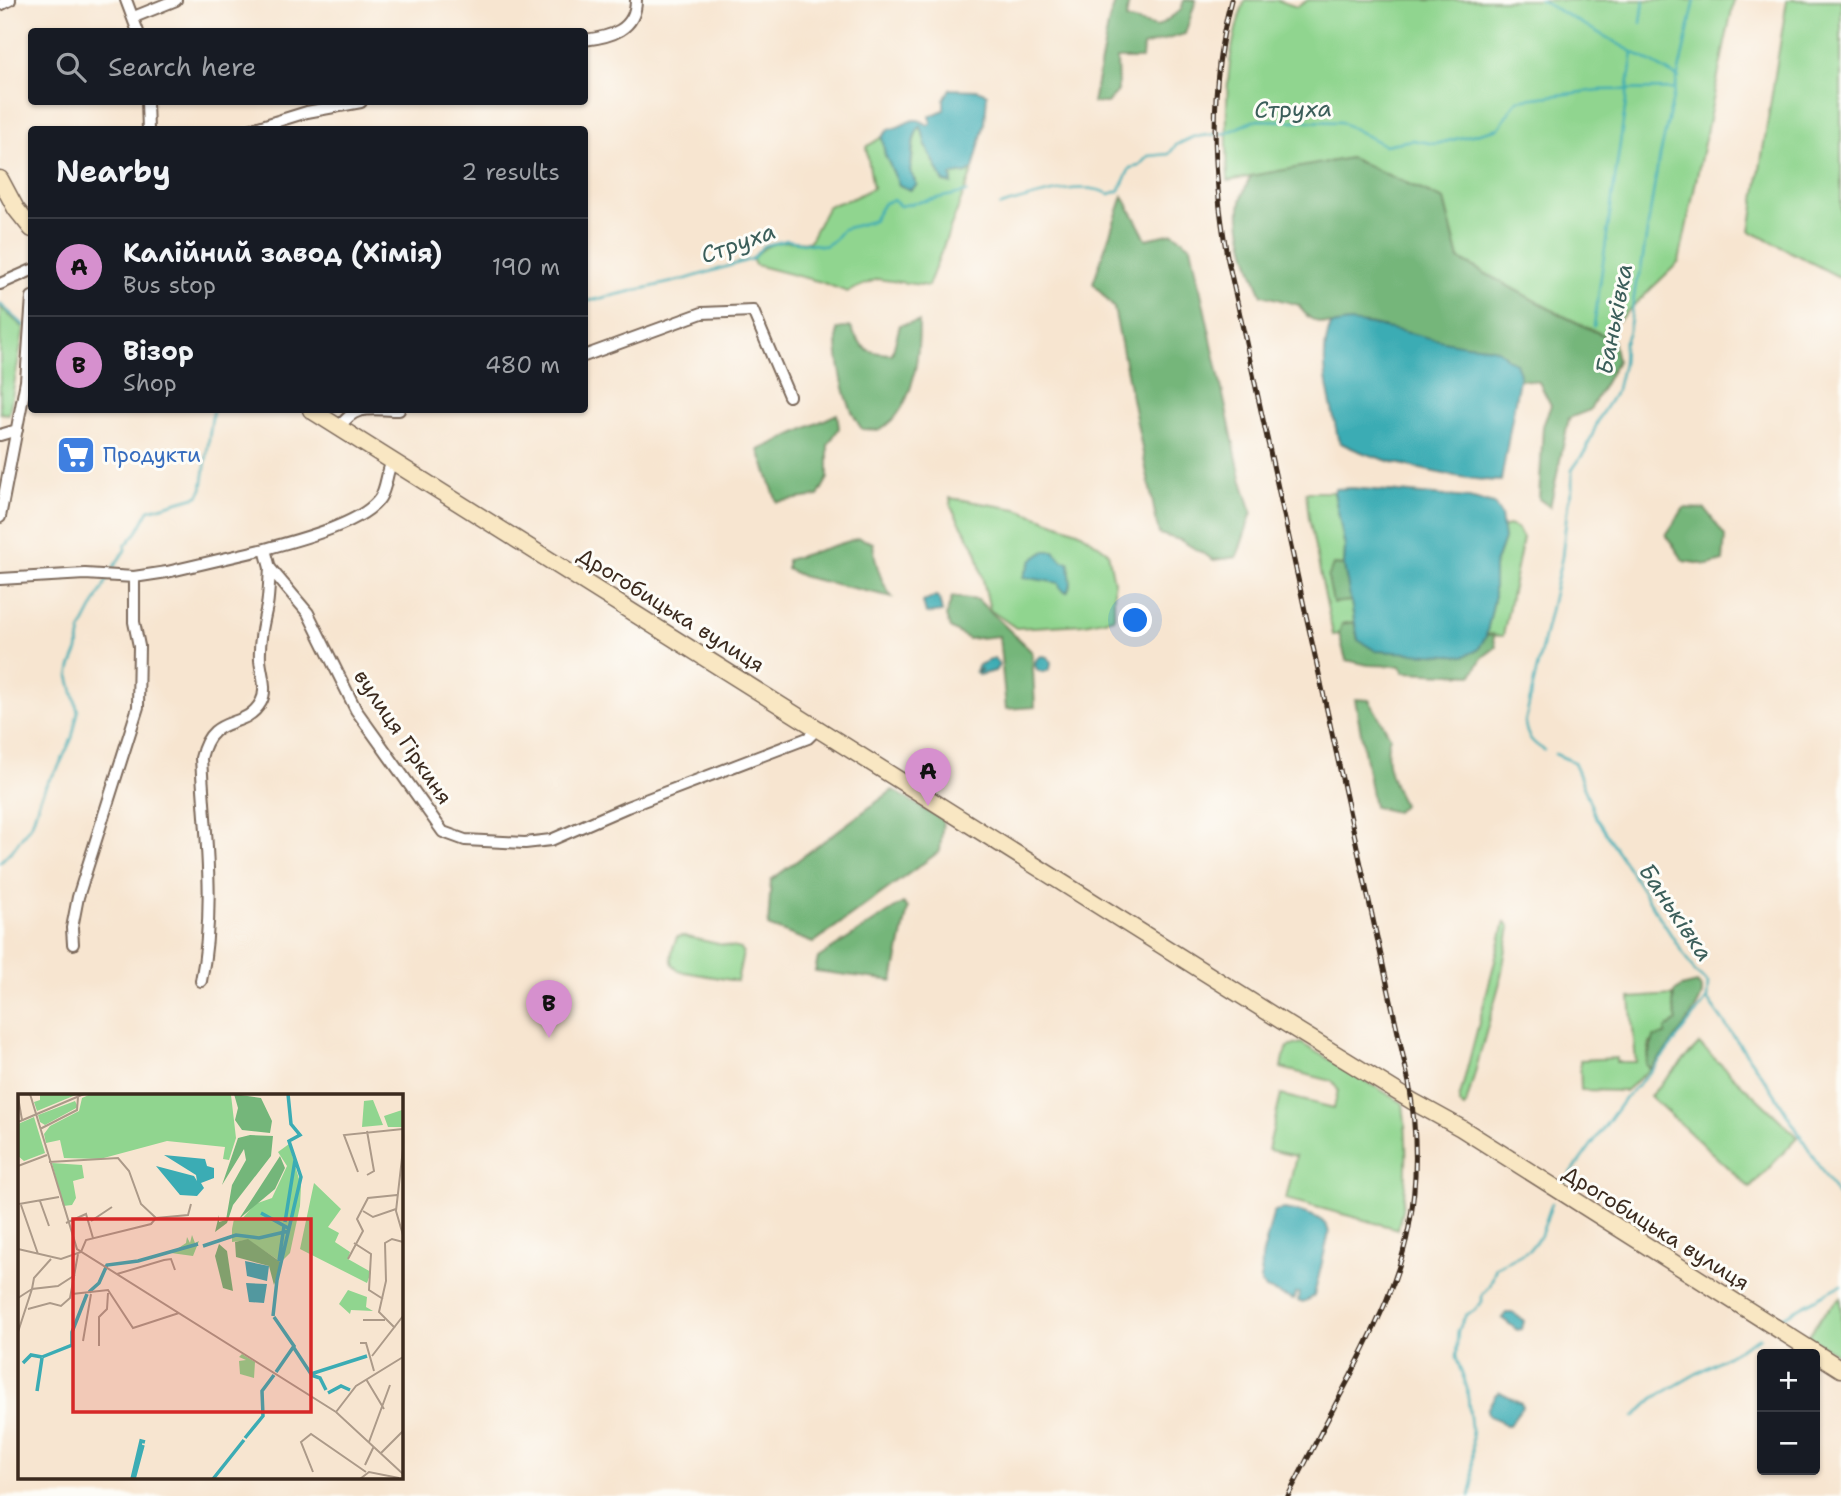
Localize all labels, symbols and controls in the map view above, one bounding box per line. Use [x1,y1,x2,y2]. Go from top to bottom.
search box [28,28,588,105]
icon: search [52,48,90,86]
text: Search here [108,49,257,84]
water label: Струха [1254,93,1332,125]
text: Nearby [56,151,171,192]
text: 2 results [461,157,560,187]
water label: Струха [696,216,780,270]
text: Калійний завод (Хімія) [123,235,442,270]
text: A [70,252,88,282]
text: 190 m [492,252,560,282]
water label: Баньківка [1589,261,1639,377]
text: Bus stop [123,270,216,300]
text: Візор [123,333,194,368]
text: B [72,350,86,380]
text: 480 m [485,350,560,380]
text: Shop [123,368,177,398]
supermarket icon: Продукти [55,434,97,476]
place label: Продукти [103,441,201,469]
street label: Дрогобицька вулиця [572,541,770,679]
your location [1118,603,1152,637]
street label: вулиця Гіркиня [347,664,459,810]
pin: A [905,748,951,806]
water label: Баньківка [1632,857,1720,967]
pin: B [526,980,572,1038]
inset map [18,1094,402,1478]
street label: Дрогобицька вулиця [1557,1159,1755,1297]
map controls [1757,1349,1820,1475]
button: + [1757,1349,1820,1412]
button: − [1757,1412,1820,1475]

